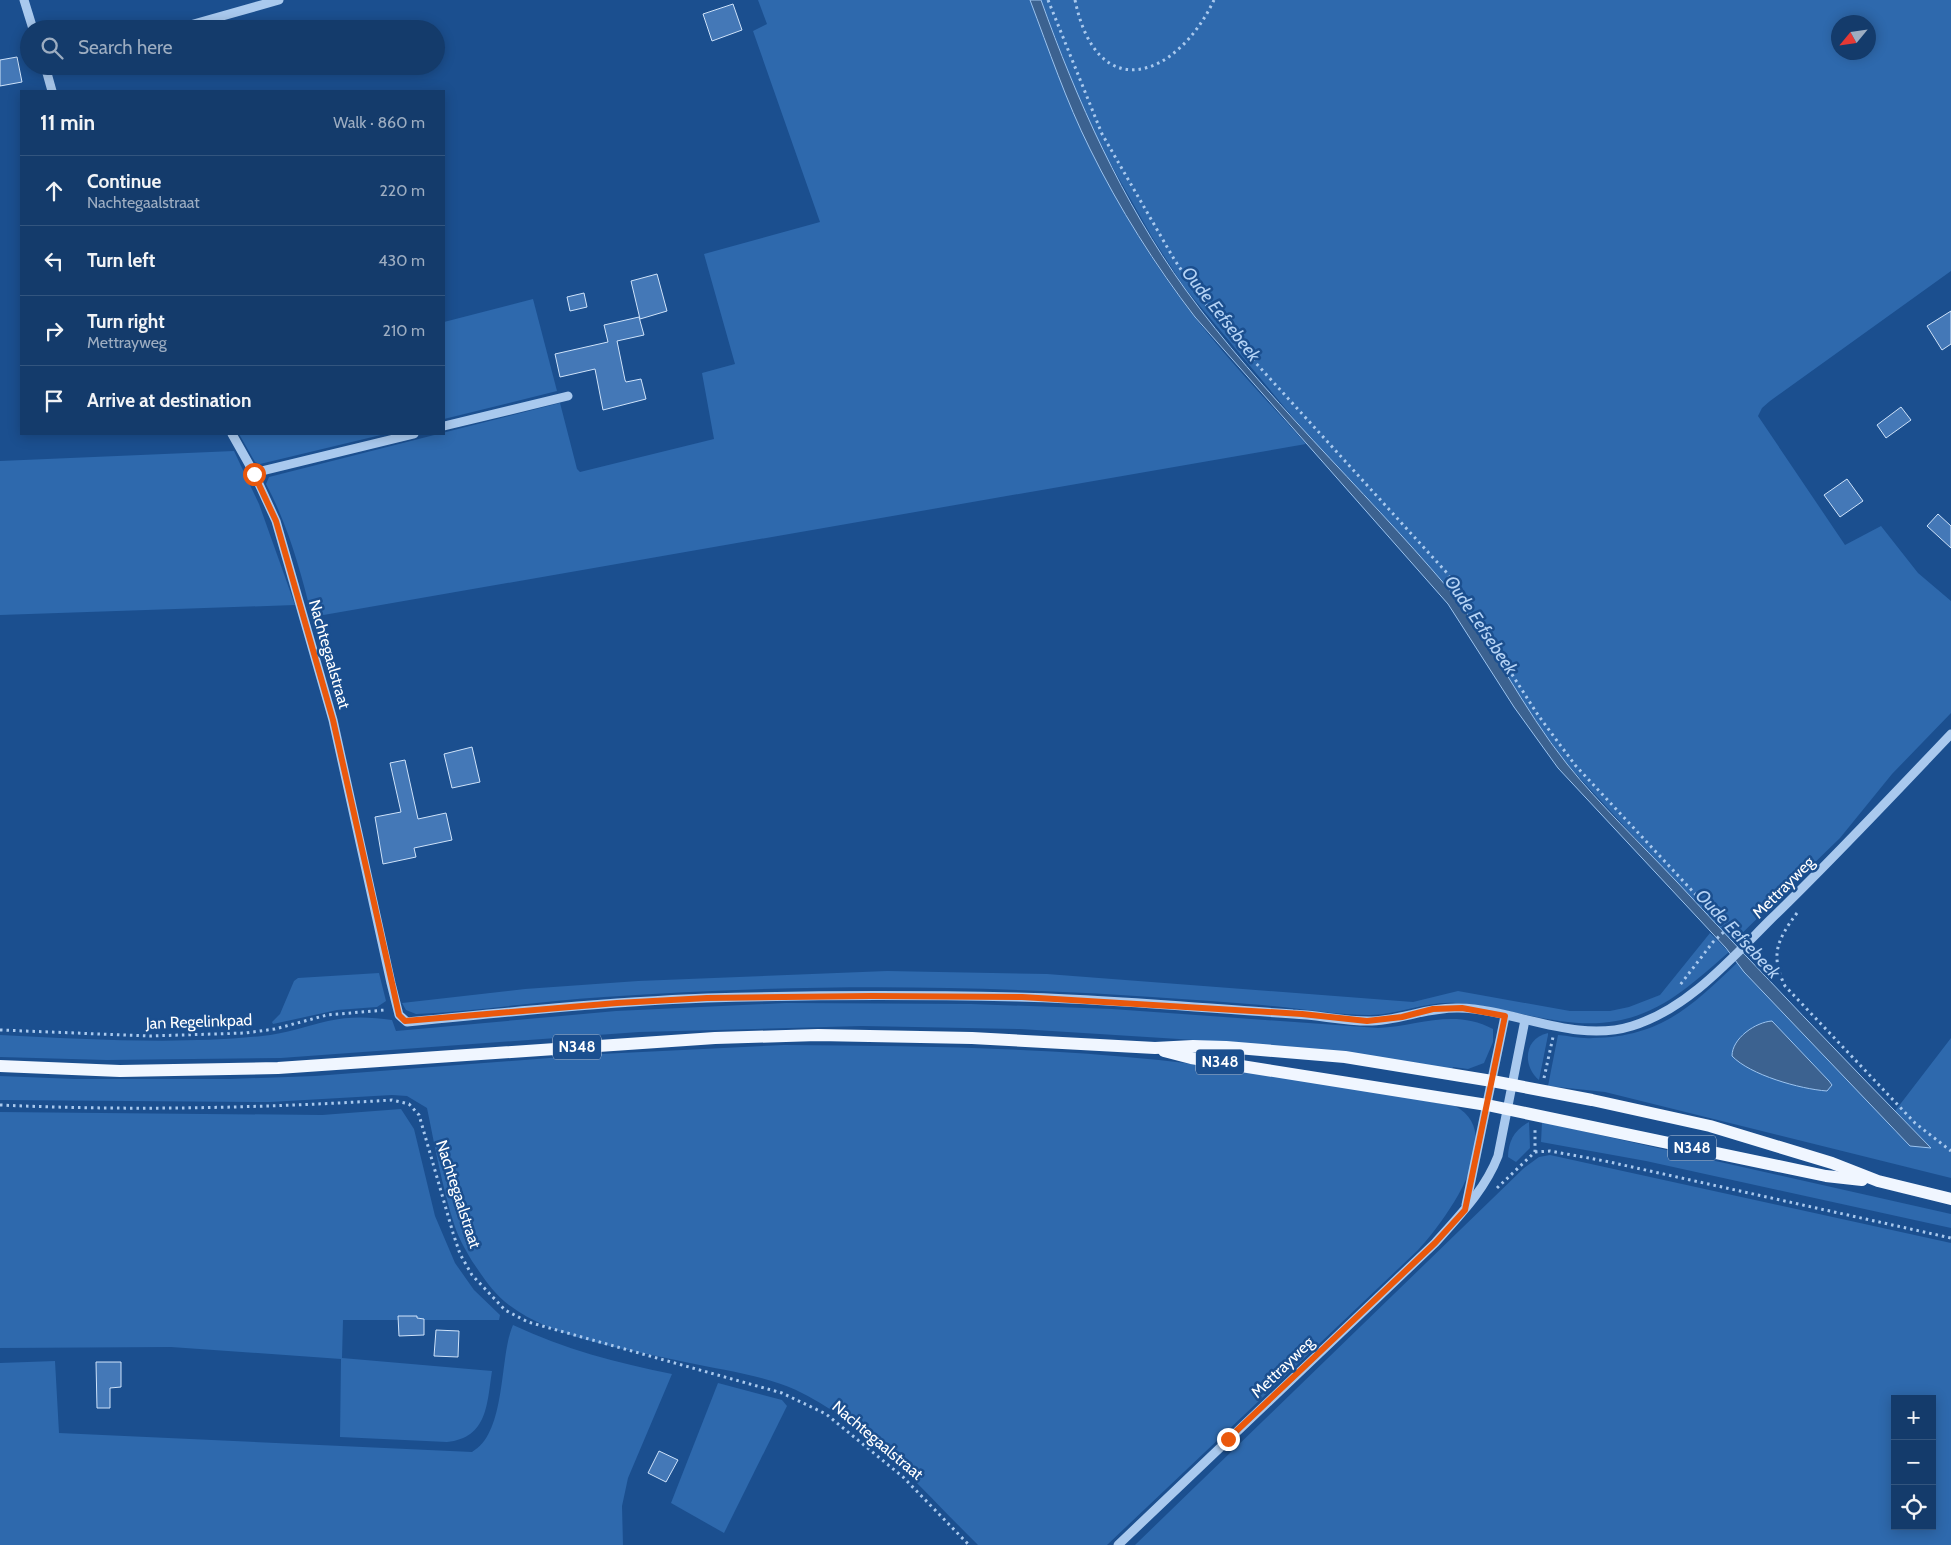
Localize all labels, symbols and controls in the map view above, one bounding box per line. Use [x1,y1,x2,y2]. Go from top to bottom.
north arrow [1831,15,1876,60]
search box [20,20,445,75]
icon: search [38,34,66,62]
text: Search here [78,36,172,59]
text: 11 min [40,110,95,135]
text: Walk · 860 m [333,113,425,132]
text: Continue [87,170,161,193]
icon: ahead [40,177,68,205]
text: 220 m [379,181,425,200]
text: Nachtegaalstraat [87,193,200,212]
icon: left [40,247,68,275]
text: Turn left [87,249,155,272]
text: 430 m [378,251,425,270]
water label: Oude Eefsebeek [1177,262,1266,367]
text: Turn right [87,310,165,333]
icon: right [40,317,68,345]
text: 210 m [383,321,425,340]
text: Mettrayweg [87,333,167,352]
icon: arrive [40,387,68,415]
text: Arrive at destination [87,389,251,412]
route start [243,463,266,486]
water label: Oude Eefsebeek [1440,571,1523,680]
street label: Nachtegaalstraat [305,597,354,712]
street label: Mettrayweg [1748,852,1819,922]
water label: Oude Eefsebeek [1691,885,1786,984]
street label: Jan Regelinkpad [144,1010,253,1033]
road number: N348 [553,1034,601,1060]
road number: N348 [1196,1050,1244,1074]
road number: N348 [1668,1136,1716,1160]
street label: Nachtegaalstraat [432,1138,485,1251]
street label: Mettrayweg [1247,1332,1318,1402]
map controls [1891,1395,1936,1530]
button: + [1891,1395,1936,1440]
street label: Nachtegaalstraat [828,1397,927,1484]
route end [1217,1428,1240,1451]
button: − [1891,1440,1936,1485]
button: locate [1891,1485,1936,1530]

